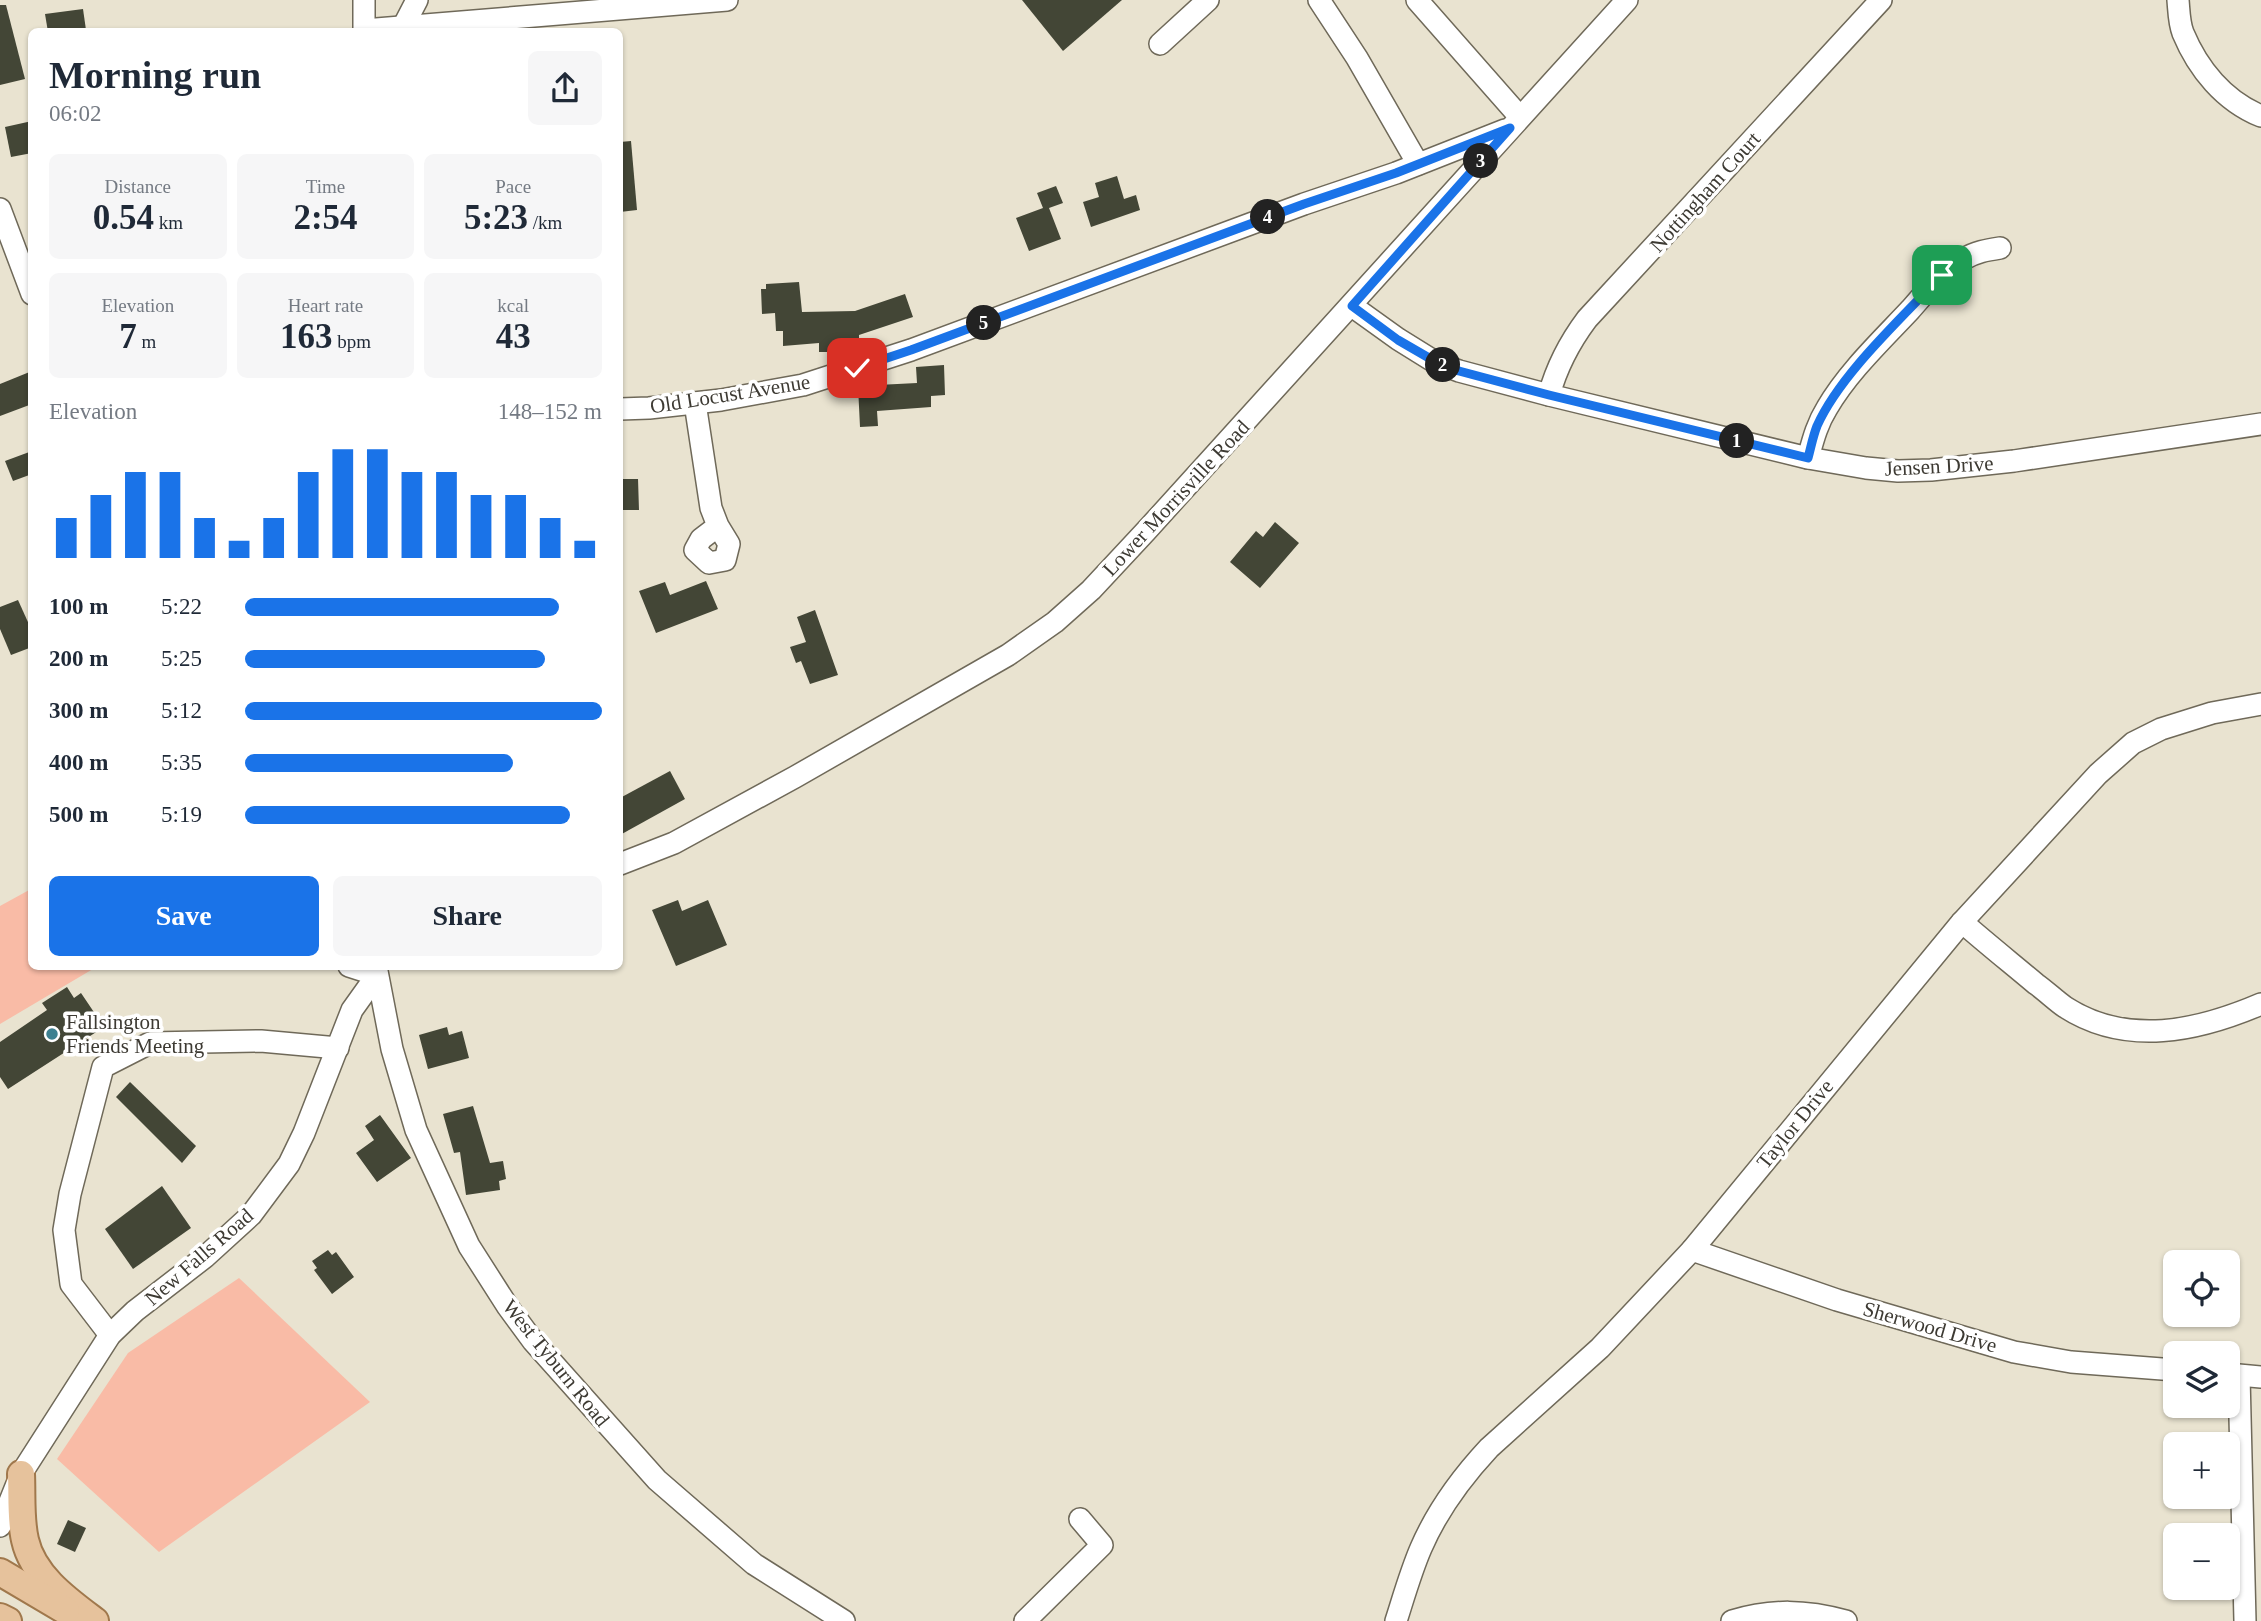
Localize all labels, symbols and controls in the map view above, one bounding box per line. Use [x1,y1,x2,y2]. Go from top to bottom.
button: share [528,51,602,125]
text: Morning run [49,54,261,96]
text: 06:02 [49,101,101,126]
street label: Nottingham Court [1645,127,1765,257]
pin: 3 [1464,144,1498,178]
text: 3 [1476,150,1485,171]
text: Distance [105,176,171,197]
text: Time [306,176,345,197]
text: Pace [495,176,531,197]
text: 0.54 [93,198,154,237]
text: 2:54 [293,198,358,237]
text: 5:23 [464,198,528,237]
pin: 4 [1250,200,1286,234]
text: 4 [1263,206,1272,227]
text: km [154,212,183,233]
text: /km [528,212,562,233]
pin [1912,245,1972,305]
icon: arrive [1923,256,1961,294]
text: Elevation [101,295,174,316]
text: Heart rate [288,295,363,316]
text: kcal [497,295,529,316]
pin: 5 [967,306,1002,340]
text: 5 [979,312,988,333]
text: 7 [119,317,137,356]
text: 163 [280,317,332,356]
text: 43 [496,317,531,356]
text: m [137,331,156,352]
text: bpm [332,331,371,352]
pin [827,338,887,398]
pin: 2 [1426,348,1460,382]
icon: check [838,349,876,387]
text: 2 [1438,354,1447,375]
street label: Old Locust Avenue [648,369,812,419]
text: Elevation [49,399,137,424]
text: 148–152 m [498,399,602,424]
street label: Lower Morrisville Road [1098,415,1255,581]
pin: 1 [1720,424,1754,458]
text: 1 [1732,430,1741,451]
street label: Jensen Drive [1884,451,1994,481]
text: 100 m [49,594,108,619]
text: 5:22 [161,594,202,619]
text: 200 m [49,646,108,671]
text: 5:25 [161,646,202,671]
text: 300 m [49,698,108,723]
text: 5:12 [161,698,202,723]
text: 400 m [49,750,108,775]
text: 5:35 [161,750,202,775]
text: 500 m [49,802,108,827]
text: 5:19 [161,802,202,827]
button: Save [49,876,319,956]
button: Share [333,876,602,956]
place label: Fallsington Friends Meeting [66,1010,205,1058]
marker: Fallsington Friends Meeting [44,1026,60,1042]
street label: Taylor Drive [1752,1075,1838,1173]
street label: New Falls Road [140,1203,258,1310]
map controls [2163,1250,2240,1600]
button: locate [2163,1250,2240,1327]
street label: West Tyburn Road [497,1295,615,1432]
street label: Sherwood Drive [1860,1296,2000,1358]
button: layers [2163,1341,2240,1418]
button: + [2163,1432,2240,1509]
button: − [2163,1523,2240,1600]

